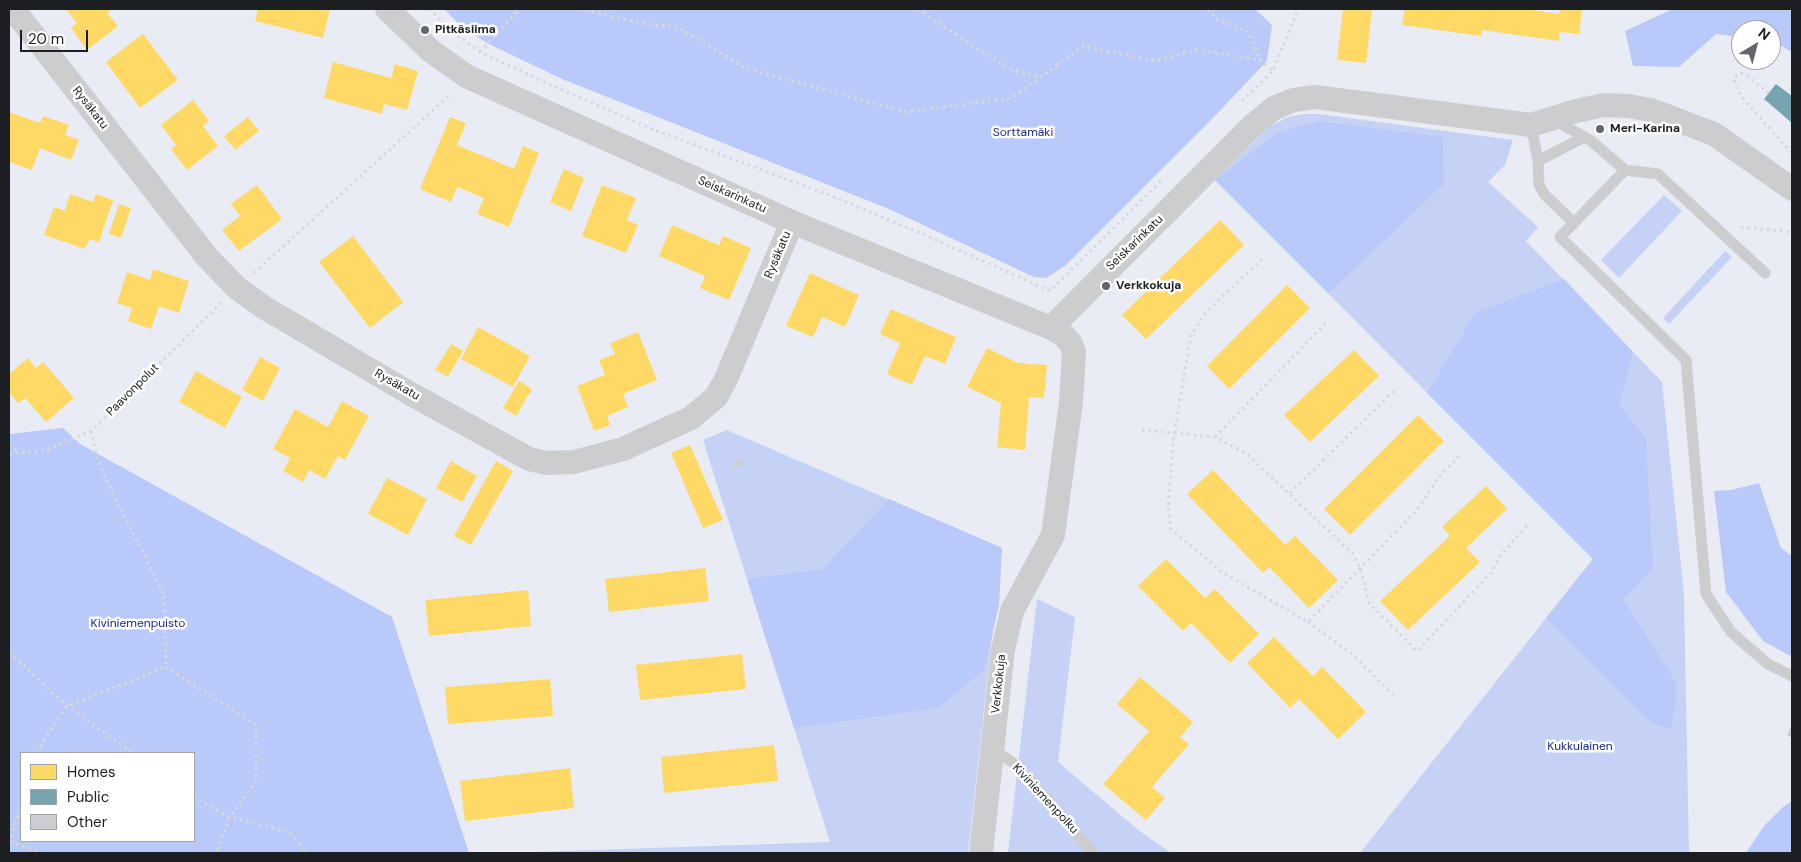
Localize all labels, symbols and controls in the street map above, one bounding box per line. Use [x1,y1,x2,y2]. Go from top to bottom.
scale bar [22,20,90,52]
north arrow [1731,20,1781,70]
place label: Pitkäsiima [435,23,496,37]
marker: Pitkäsiima [419,24,431,36]
text: N [1755,24,1774,44]
text: 20 m [28,29,64,49]
street label: Rysäkatu [69,84,111,132]
place label: Meri-Karina [1610,122,1680,136]
marker: Meri-Karina [1594,123,1606,135]
park label: Sorttamäki [993,126,1053,140]
street label: Seiskarinkatu [696,174,768,216]
street label: Seiskarinkatu [1104,212,1166,274]
street label: Rysäkatu [762,229,794,281]
place label: Verkkokuja [1116,279,1181,293]
marker: Verkkokuja [1100,280,1112,292]
street label: Paavonpolut [104,361,162,419]
street label: Rysäkatu [372,366,422,404]
park label: Kiviniemenpuisto [91,617,185,631]
street label: Verkkokuja [989,654,1009,714]
park label: Kukkulainen [1547,740,1613,754]
legend [20,752,195,842]
street label: Kiviniemenpolku [1009,761,1081,837]
text: Homes [67,762,116,782]
text: Public [67,787,109,807]
text: Other [67,812,107,832]

